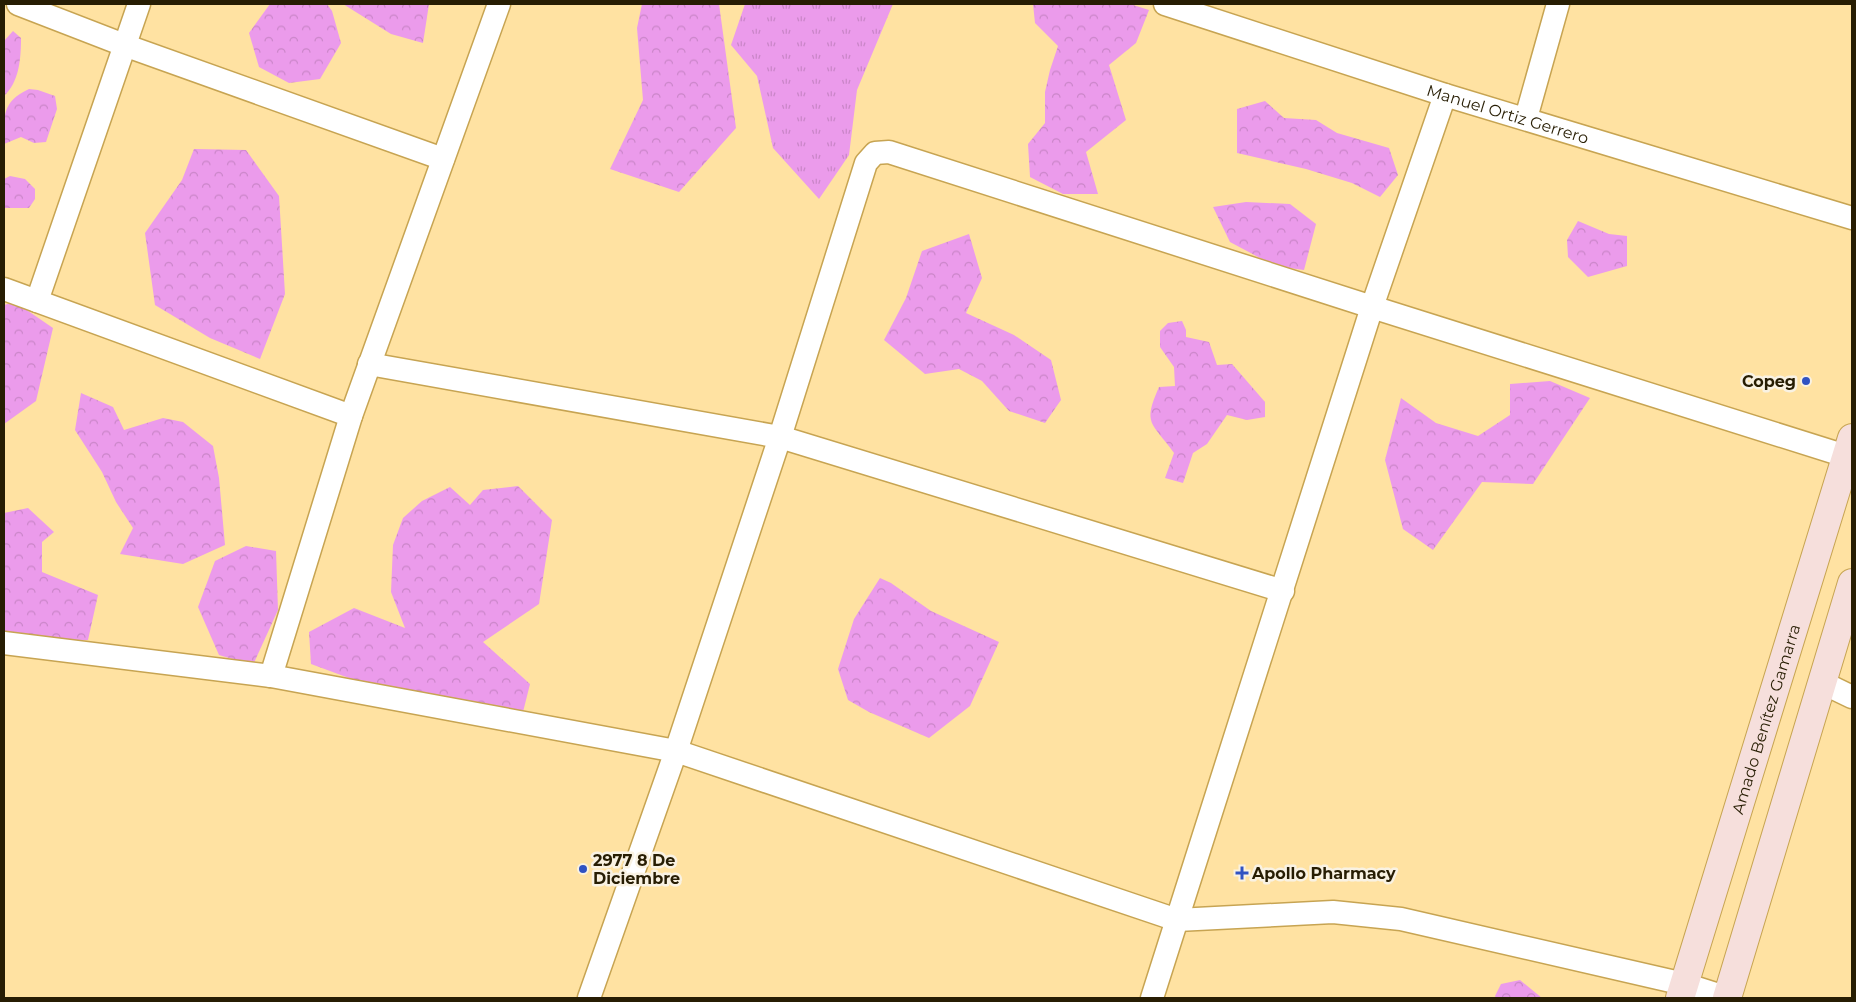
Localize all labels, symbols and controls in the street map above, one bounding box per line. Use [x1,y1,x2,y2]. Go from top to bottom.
street label: Manuel Ortiz Gerrero [1424,81,1591,148]
place label: Copeg [1742,372,1796,391]
marker: Copeg [1800,375,1812,387]
street label: Amado Benítez Gamarra [1728,622,1804,816]
place label: 2977 8 De Diciembre [593,851,680,888]
marker: 2977 8 De Diciembre [577,863,589,875]
place label: Apollo Pharmacy [1251,864,1396,883]
marker: Apollo Pharmacy [1236,867,1248,879]

